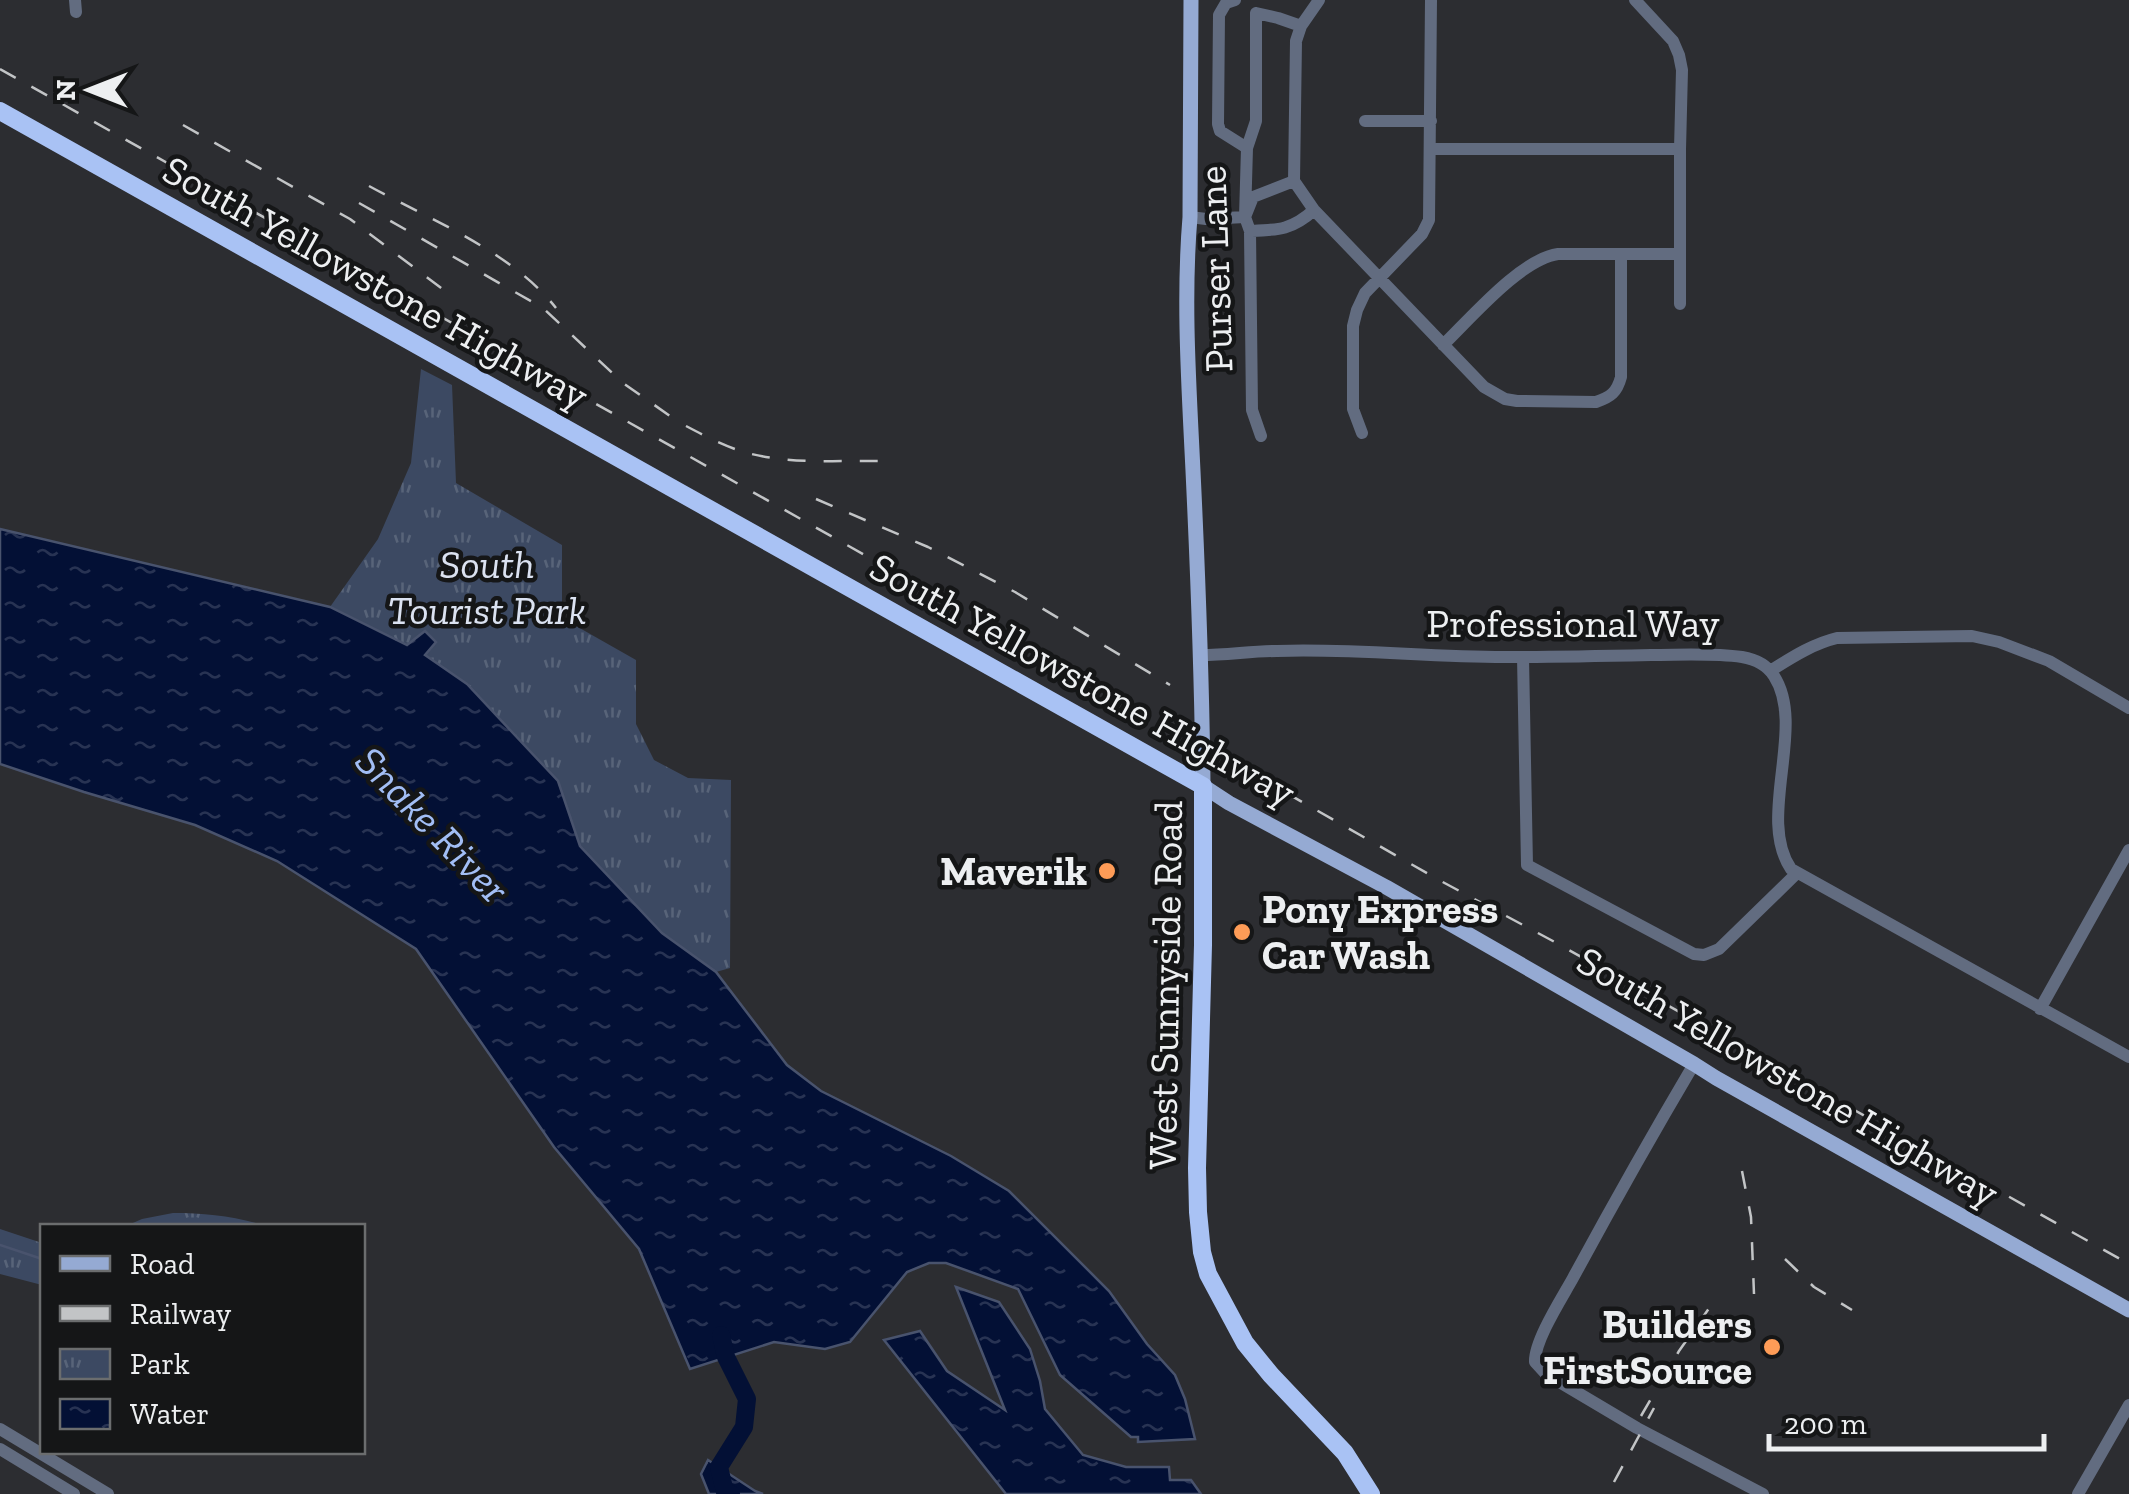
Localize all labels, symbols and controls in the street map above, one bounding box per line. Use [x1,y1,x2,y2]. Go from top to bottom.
north arrow [40,40,140,140]
text: N [49,79,82,101]
street label: South Yellowstone Highway [155,145,598,419]
street label: Purser Lane [1187,165,1243,373]
park label: South Tourist Park [388,540,586,634]
street label: South Yellowstone Highway [862,542,1305,816]
street label: Professional Way [1426,599,1720,647]
water label: Snake River [345,735,520,914]
street label: West Sunnyside Road [1138,800,1192,1170]
place label: Maverik [940,847,1087,895]
marker: Maverik [1096,860,1118,882]
place label: Pony Express Car Wash [1262,885,1498,979]
marker: Pony Express Car Wash [1231,921,1253,943]
street label: South Yellowstone Highway [1569,935,2008,1217]
legend [40,1224,365,1454]
text: Road [130,1246,195,1282]
text: Railway [130,1296,232,1332]
place label: Builders FirstSource [1543,1300,1752,1394]
marker: Builders FirstSource [1761,1336,1783,1358]
text: Park [130,1346,190,1382]
scale bar [1769,1389,2044,1451]
text: Water [130,1396,209,1432]
text: 200 m [1784,1406,1867,1442]

